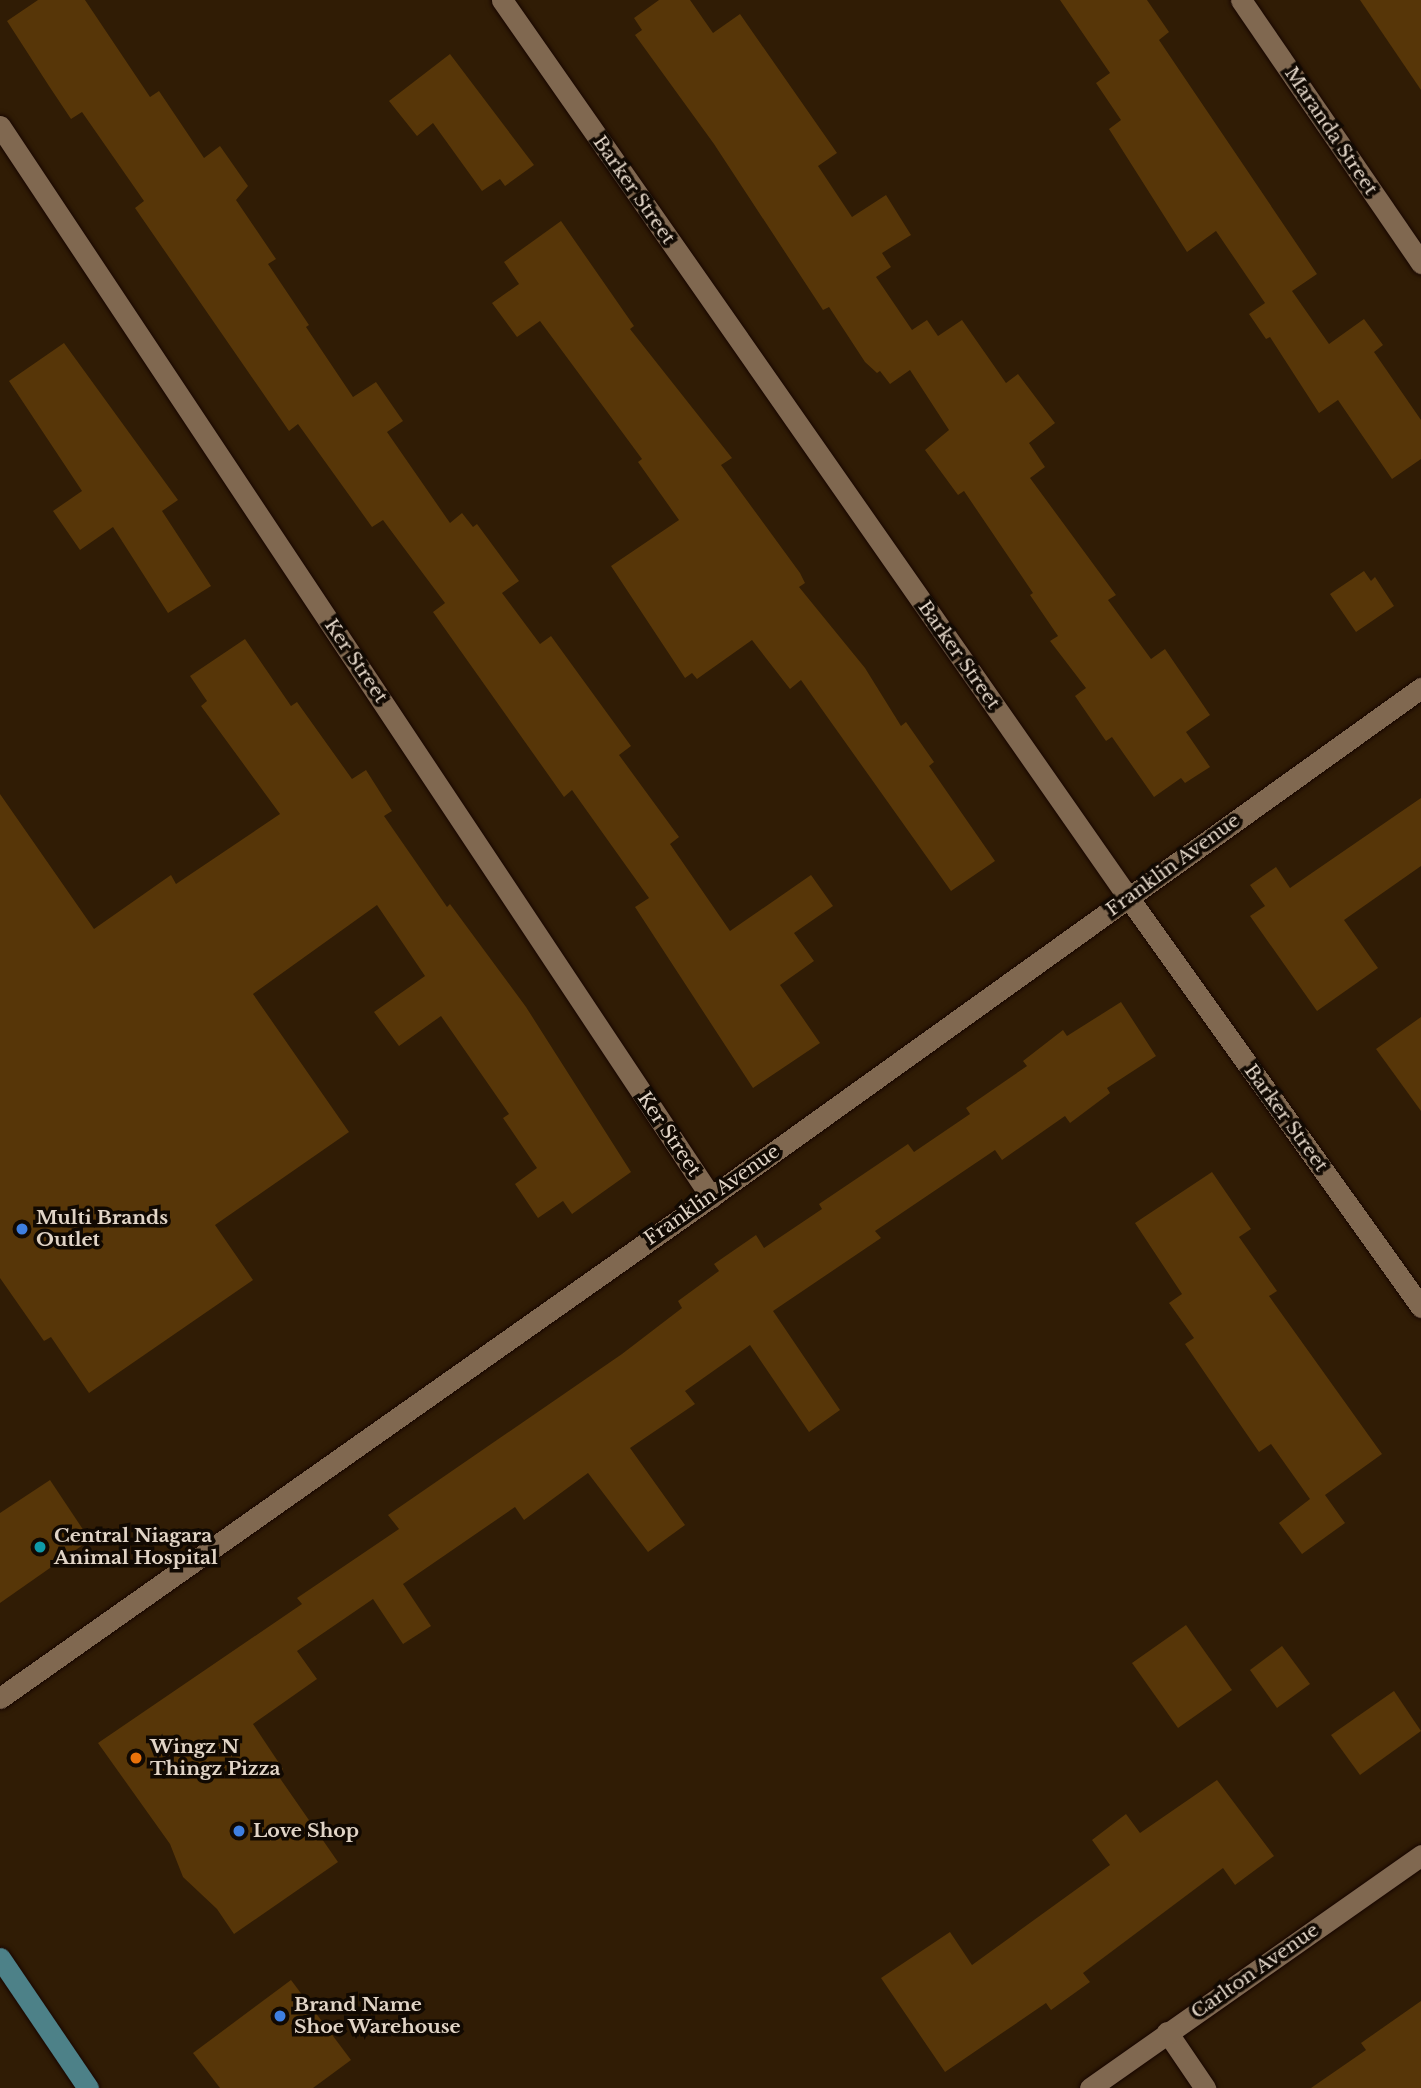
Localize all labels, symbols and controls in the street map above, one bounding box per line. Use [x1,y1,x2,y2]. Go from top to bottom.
street label: Maranda Street [1280,63,1382,199]
street label: Barker Street [588,131,680,249]
street label: Barker Street [913,596,1005,714]
street label: Ker Street [319,614,393,708]
street label: Franklin Avenue [1101,809,1245,921]
street label: Barker Street [1239,1060,1333,1176]
street label: Ker Street [632,1087,706,1181]
street label: Franklin Avenue [640,1140,784,1250]
place label: Multi Brands Outlet [36,1207,168,1251]
marker: Multi Brands Outlet [14,1221,30,1237]
place label: Central Niagara Animal Hospital [54,1525,218,1569]
marker: Central Niagara Animal Hospital [32,1539,48,1555]
place label: Wingz N Thingz Pizza [150,1736,280,1780]
marker: Wingz N Thingz Pizza [128,1750,144,1766]
place label: Love Shop [253,1820,359,1842]
marker: Love Shop [231,1823,247,1839]
street label: Carlton Avenue [1186,1918,1324,2024]
place label: Brand Name Shoe Warehouse [294,1994,461,2038]
marker: Brand Name Shoe Warehouse [272,2008,288,2024]

